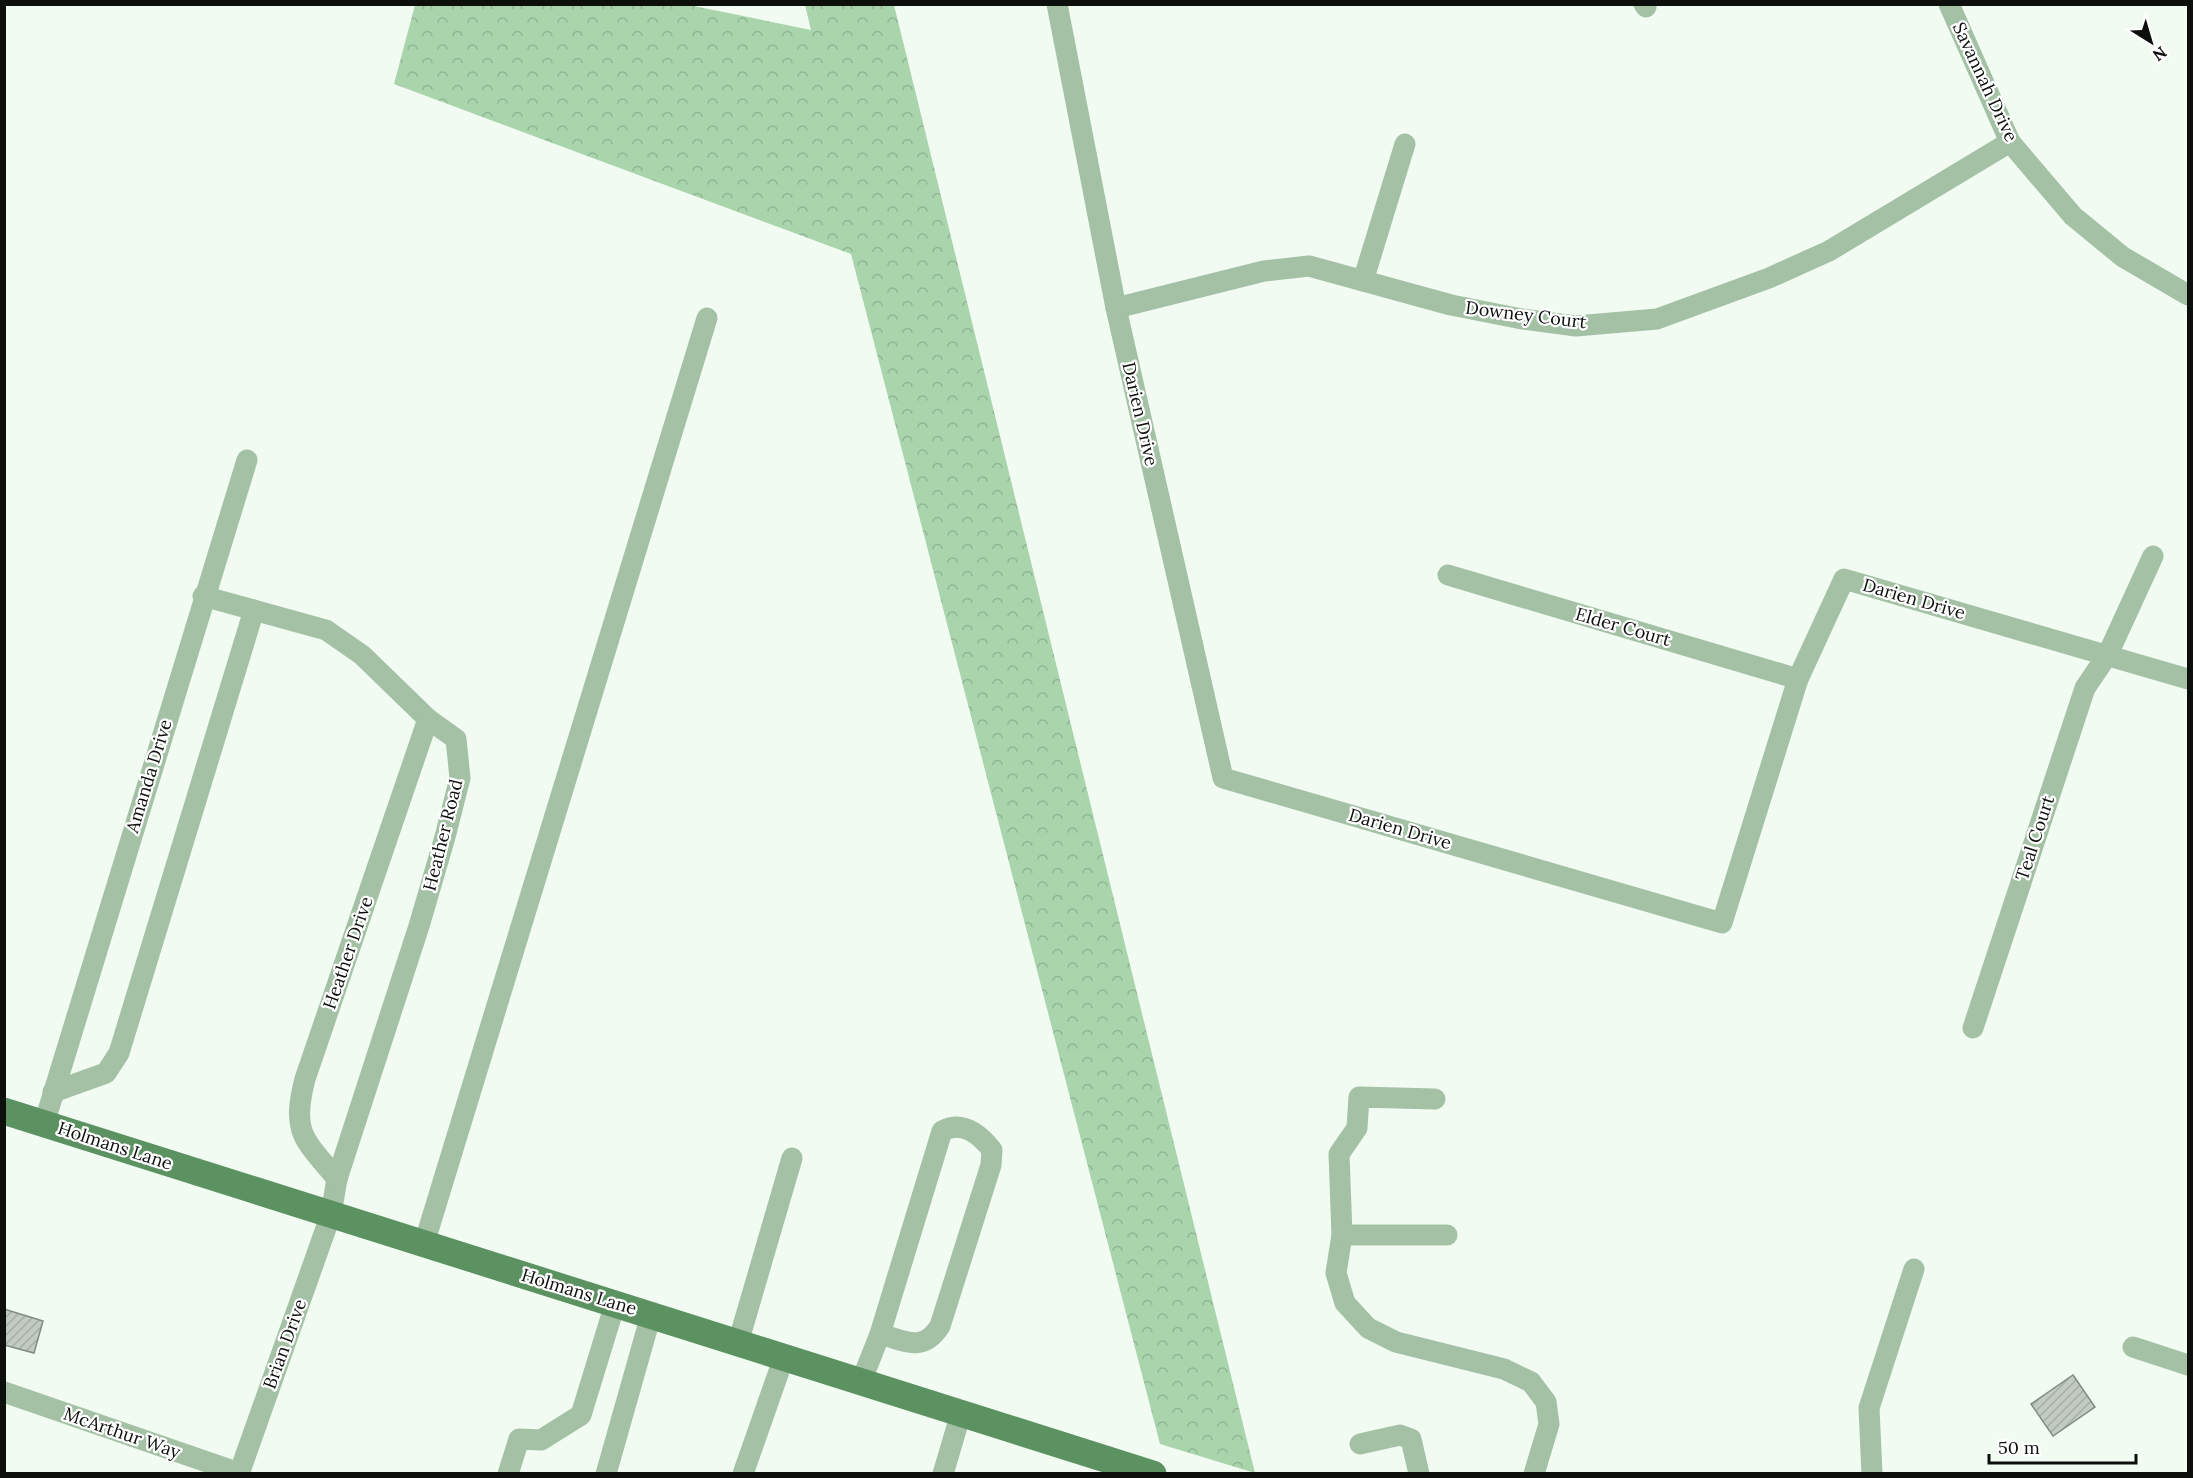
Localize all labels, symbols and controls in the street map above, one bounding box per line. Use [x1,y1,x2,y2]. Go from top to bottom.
north arrow [2121,12,2181,72]
street label: Savannah Drive [1948,18,2023,145]
text: N [2149,42,2171,66]
street label: Downey Court [1464,296,1588,333]
street label: Darien Drive [1117,360,1164,468]
street label: Darien Drive [1860,573,1968,624]
street label: Elder Court [1573,602,1673,651]
street label: Amanda Drive [120,716,177,836]
street label: Heather Road [418,776,468,893]
street label: Teal Court [2010,792,2059,883]
street label: Darien Drive [1346,803,1454,854]
street label: Heather Drive [318,893,378,1012]
street label: Holmans Lane [55,1116,176,1175]
street label: Holmans Lane [519,1263,640,1320]
street label: Brian Drive [258,1296,311,1392]
street label: McArthur Way [61,1402,184,1463]
scale bar [1989,1427,2136,1465]
text: 50 m [1998,1436,2040,1459]

